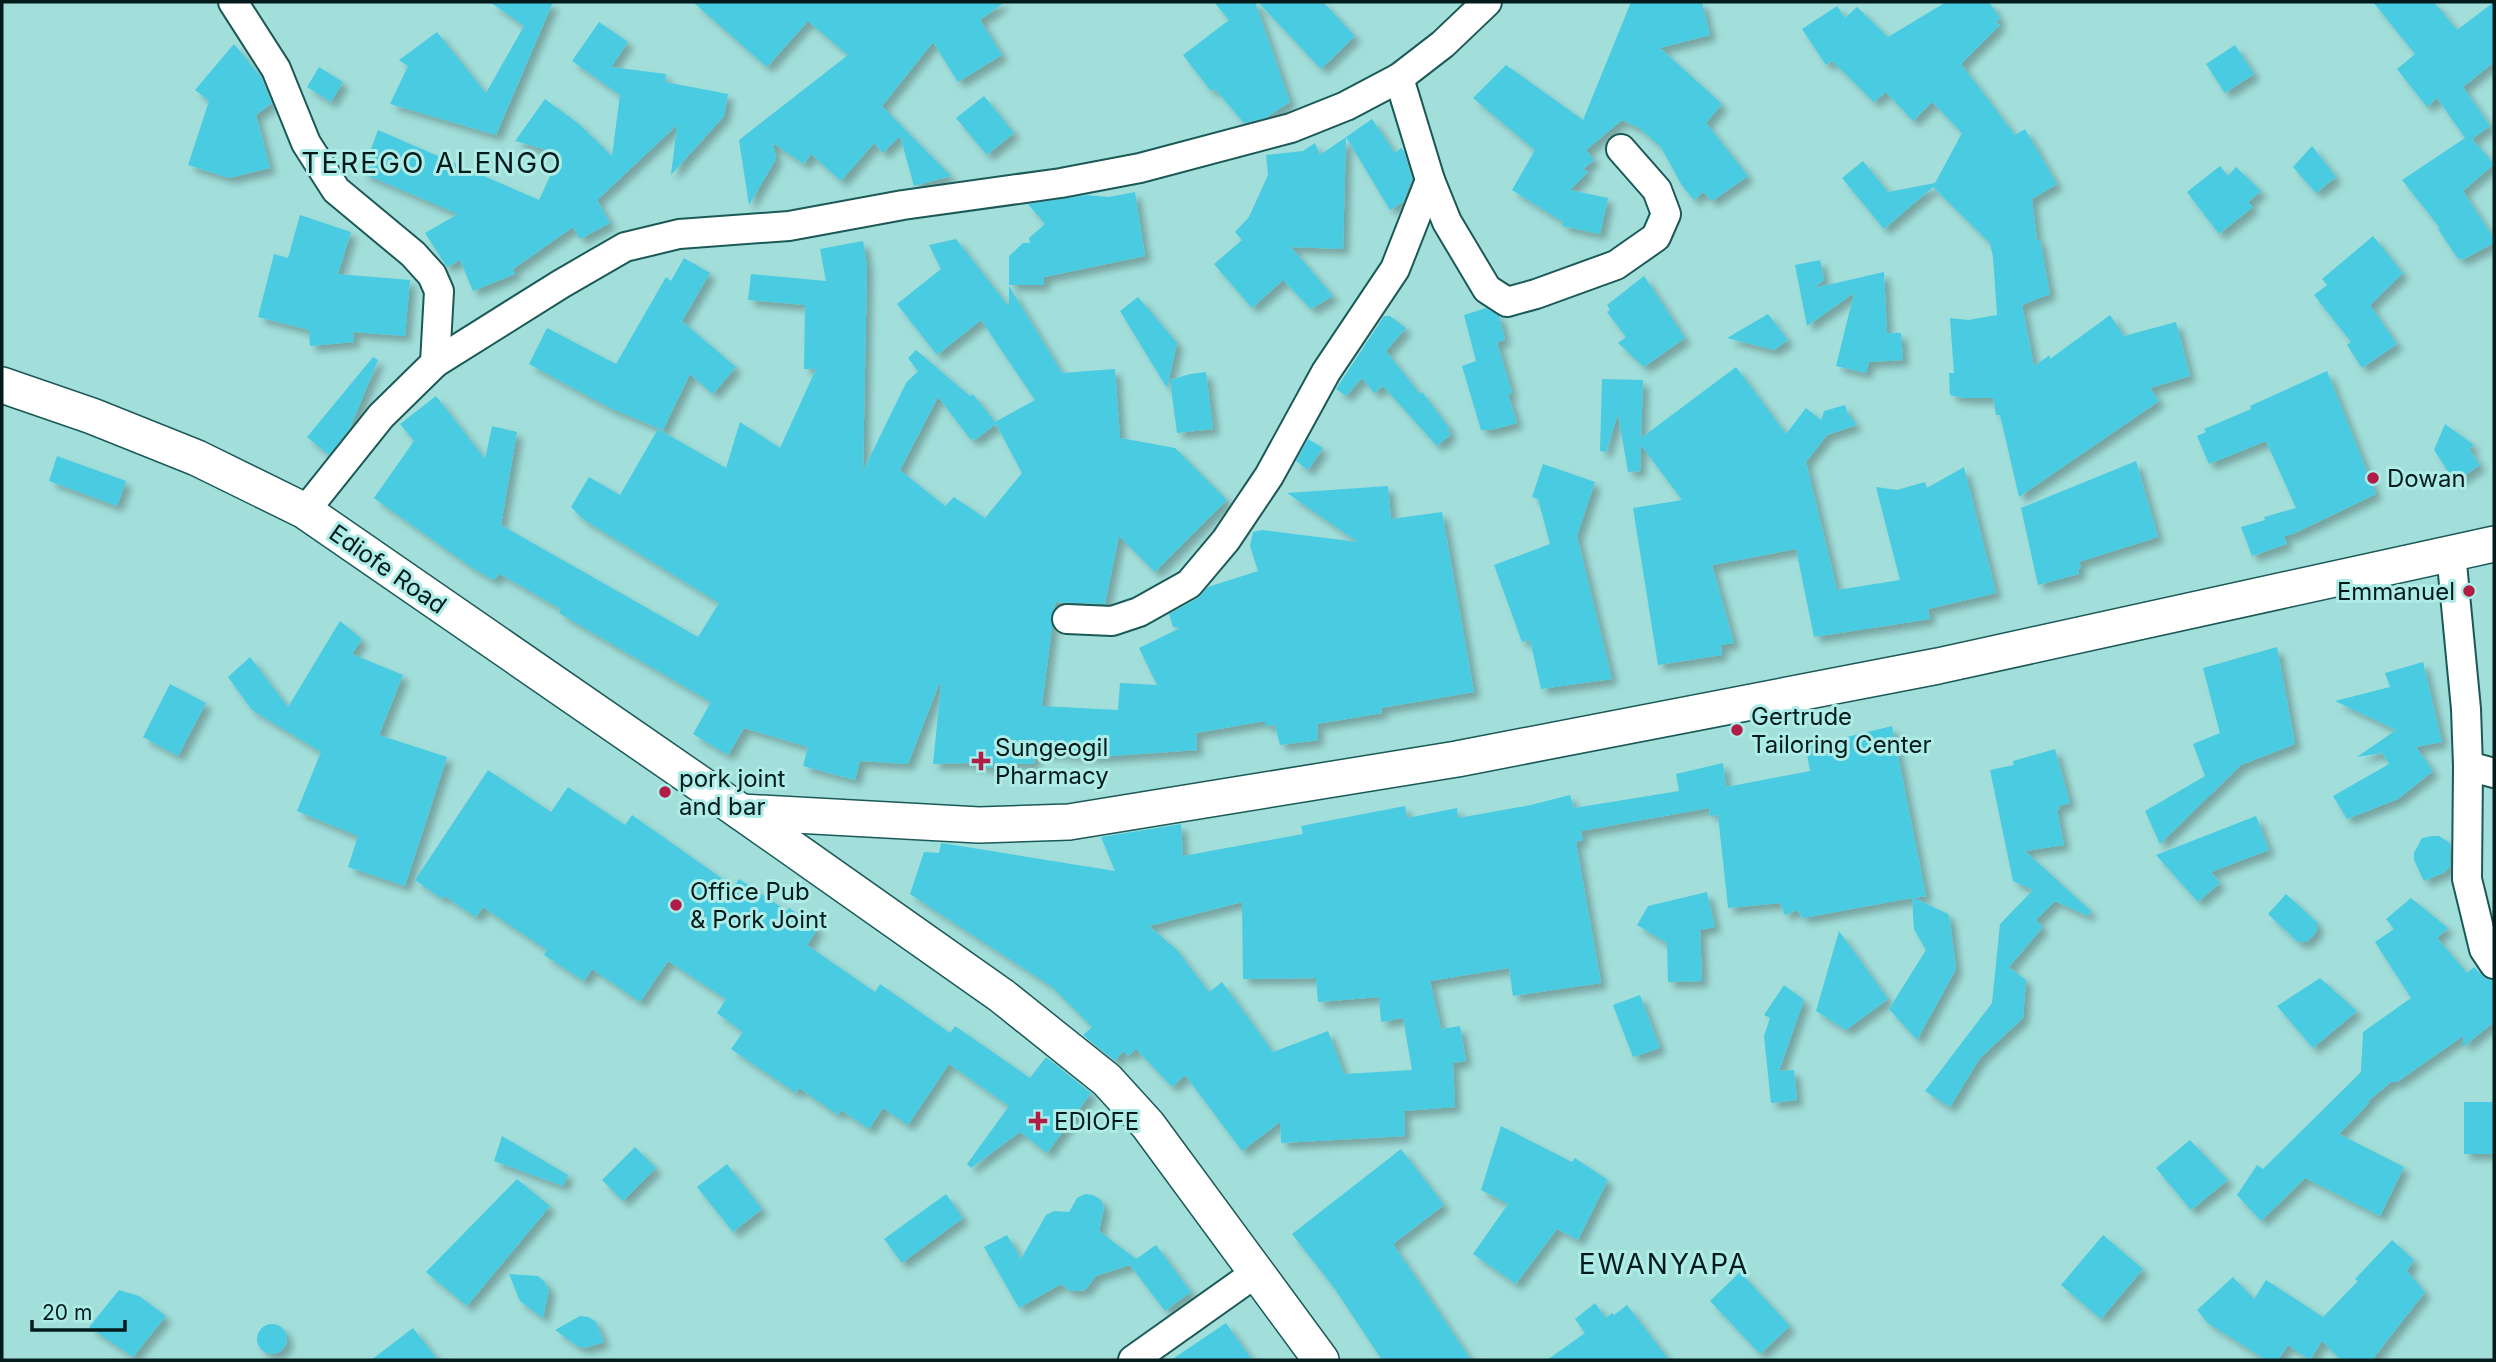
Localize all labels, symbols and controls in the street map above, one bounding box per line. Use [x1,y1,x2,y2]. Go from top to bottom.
district label: TEREGO ALENGO [301,146,563,180]
place label: Dowan [2387,464,2466,493]
marker: Dowan [2365,470,2381,486]
street label: Ediofe Road [324,518,452,620]
place label: Emmanuel [2337,577,2455,606]
marker: Emmanuel [2461,583,2477,599]
place label: Gertrude Tailoring Center [1751,702,1931,759]
marker: Gertrude Tailoring Center [1729,722,1745,738]
place label: Sungeogil Pharmacy [995,733,1109,790]
marker: Sungeogil Pharmacy [973,753,989,769]
place label: pork joint and bar [679,764,786,821]
marker: pork joint and bar [657,784,673,800]
place label: Office Pub & Pork Joint [690,877,827,934]
marker: Office Pub & Pork Joint [668,897,684,913]
place label: EDIOFE [1054,1107,1139,1136]
marker: EDIOFE [1028,1111,1048,1131]
district label: EWANYAPA [1579,1247,1749,1281]
scale bar [32,1288,124,1332]
text: 20 m [42,1300,92,1325]

